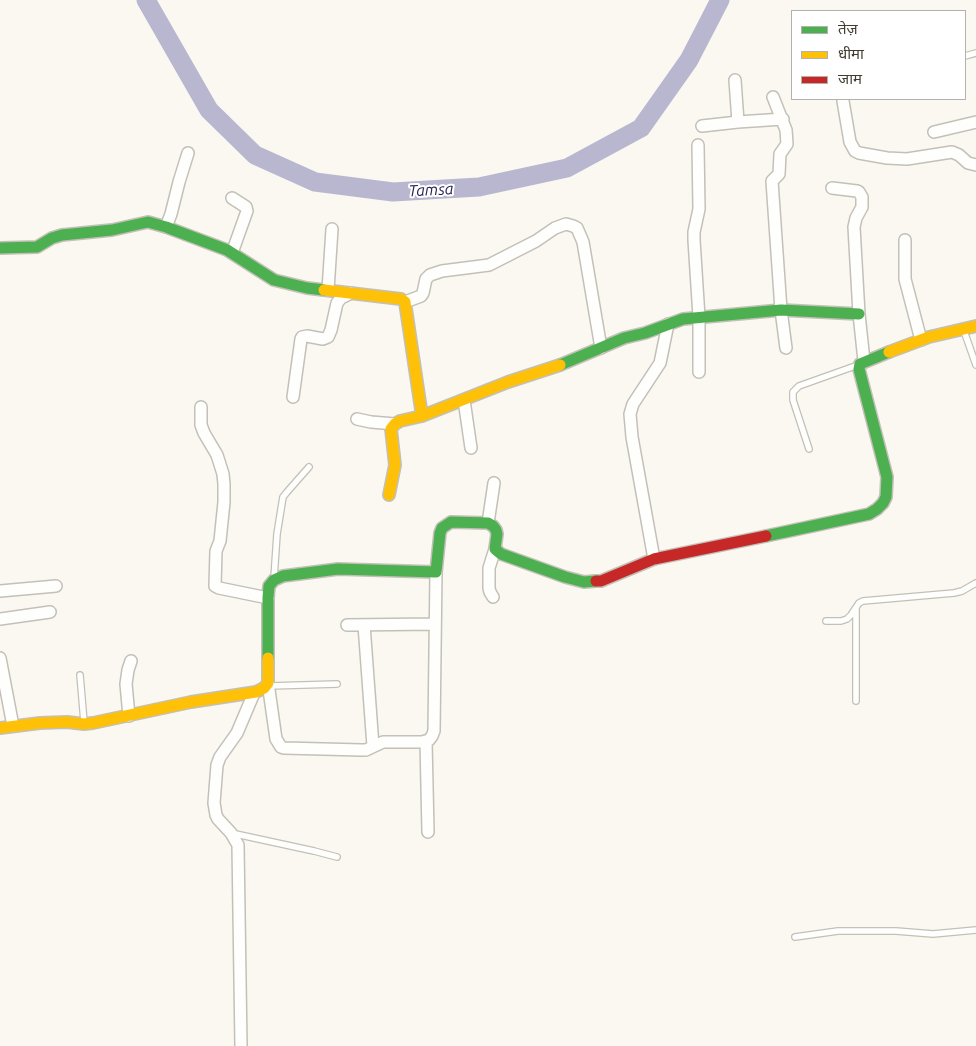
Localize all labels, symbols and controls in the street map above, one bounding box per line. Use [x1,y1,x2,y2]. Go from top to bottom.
legend [791,10,966,100]
text: तेज़ [838,20,858,37]
text: धीमा [838,45,864,62]
text: जाम [838,70,862,87]
water label: Tamsa [408,179,454,201]

